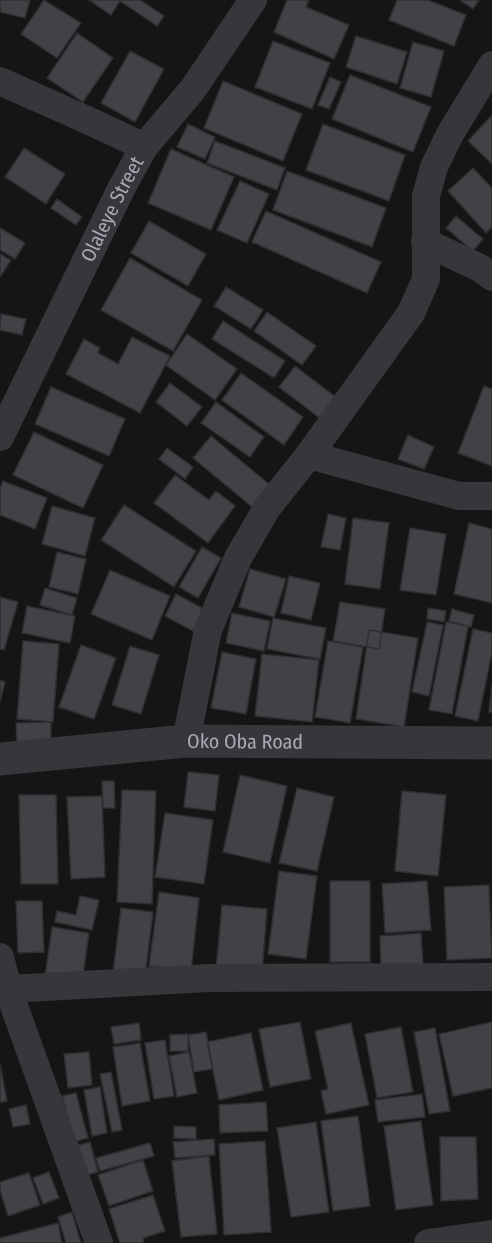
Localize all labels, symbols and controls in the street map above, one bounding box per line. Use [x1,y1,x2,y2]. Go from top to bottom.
street label: Olaleye Street [75,152,149,266]
street label: Oko Oba Road [187,729,303,754]

